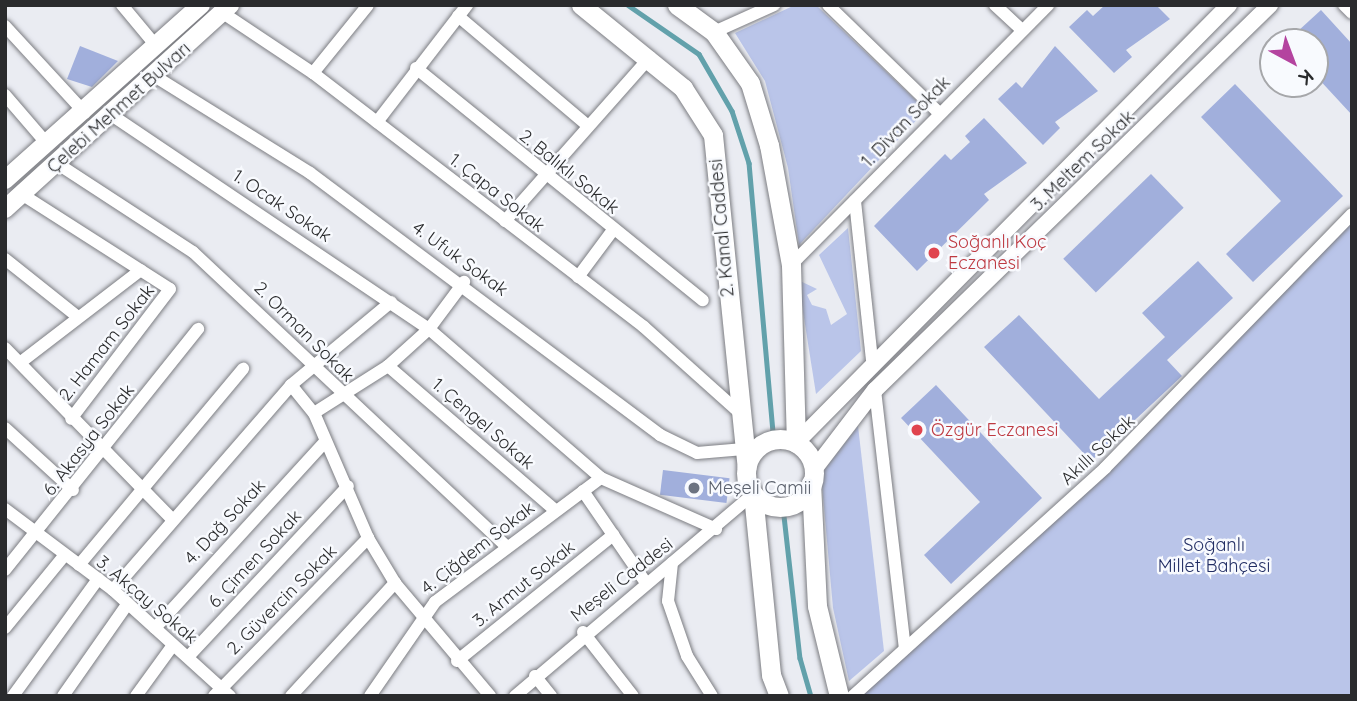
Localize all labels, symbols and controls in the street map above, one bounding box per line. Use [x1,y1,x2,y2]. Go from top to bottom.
north arrow [1259,28,1329,98]
street label: Çelebi Mehmet Bulvarı [43,38,195,178]
text: K [1294,64,1319,90]
street label: 1. Divan Sokak [857,72,955,172]
street label: 3. Meltem Sokak [1027,106,1139,216]
street label: 2. Balıklı Sokak [515,125,623,219]
street label: 1. Çapa Sokak [445,149,549,237]
street label: 2. Kanal Caddesi [705,158,739,298]
street label: 1. Ocak Sokak [228,165,336,247]
street label: 4. Ufuk Sokak [408,217,512,301]
place label: Soğanlı Koç Eczanesi [948,232,1046,274]
marker: Soğanlı Koç Eczanesi [926,245,942,261]
street label: 2. Orman Sokak [249,277,359,387]
street label: 2. Hamam Sokak [55,281,159,405]
street label: 1. Çengel Sokak [427,374,539,474]
street label: 6. Akasya Sokak [39,380,139,500]
street label: Akıllı Sokak [1057,410,1139,490]
place label: Özgür Eczanesi [931,419,1058,441]
marker: Özgür Eczanesi [909,422,925,438]
street label: 4. Dağ Sokak [180,475,270,569]
place label: Meşeli Camii [708,477,811,499]
marker: Meşeli Camii [686,480,702,496]
street label: 4. Çiğdem Sokak [417,497,539,599]
street label: 6. Çimen Sokak [204,505,306,613]
street label: Meşeli Caddesi [567,533,677,627]
park label: Soğanlı Millet Bahçesi [1158,535,1270,578]
street label: 3. Armut Sokak [469,536,579,632]
street label: 2. Güvercin Sokak [223,541,341,659]
street label: 3. Akçay Sokak [92,551,202,649]

